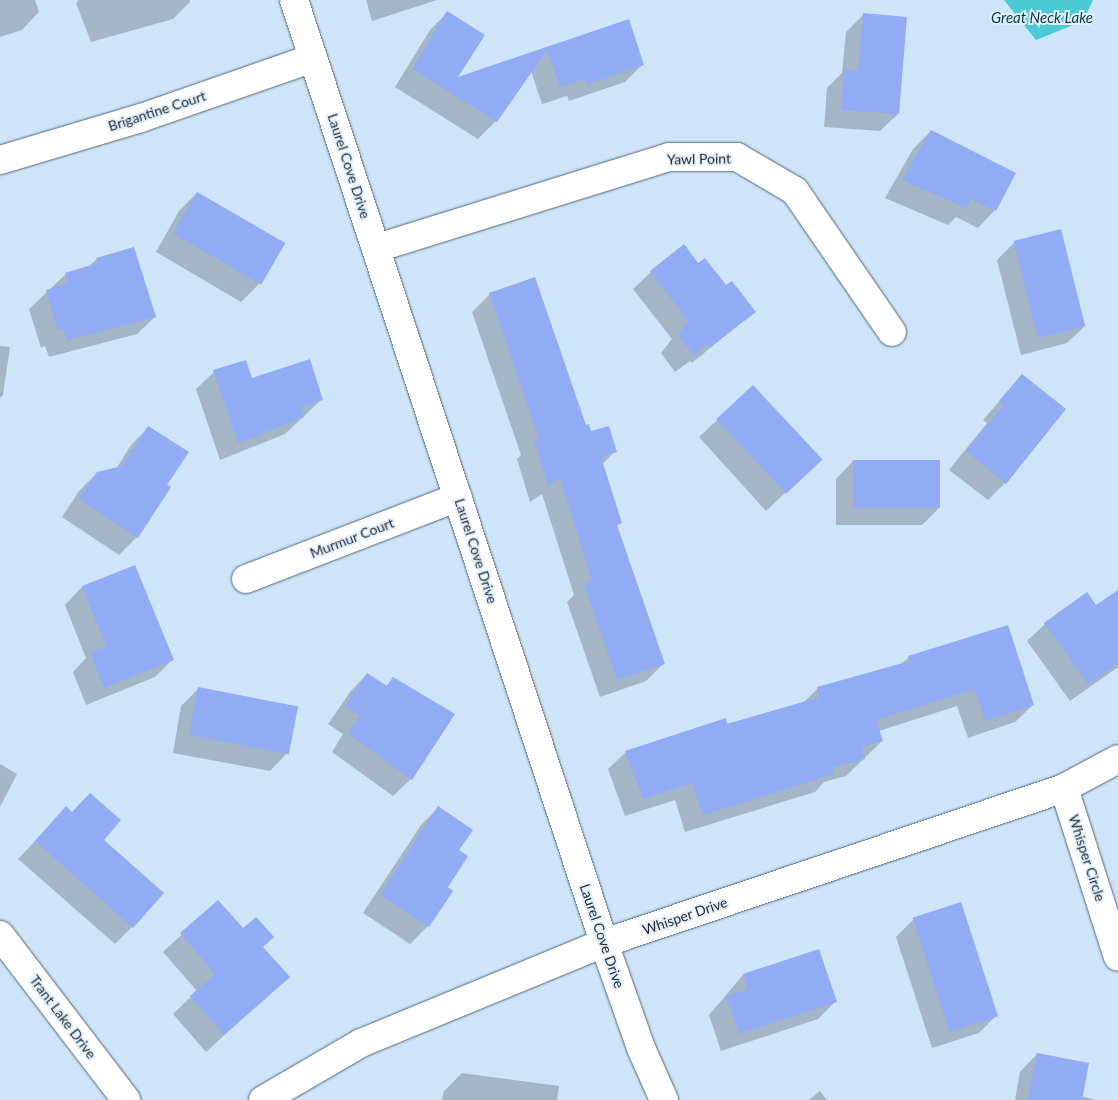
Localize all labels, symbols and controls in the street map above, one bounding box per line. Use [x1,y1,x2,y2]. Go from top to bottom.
water label: Great Neck Lake [991,9,1093,27]
street label: Brigantine Court [106,87,208,135]
street label: Laurel Cove Drive [324,111,374,221]
street label: Yawl Point [667,150,731,168]
street label: Laurel Cove Drive [451,496,501,606]
street label: Murmur Court [308,514,396,562]
street label: Whisper Circle [1065,812,1109,904]
street label: Laurel Cove Drive [576,882,628,990]
street label: Whisper Drive [640,894,730,938]
street label: Trant Lake Drive [26,972,100,1062]

